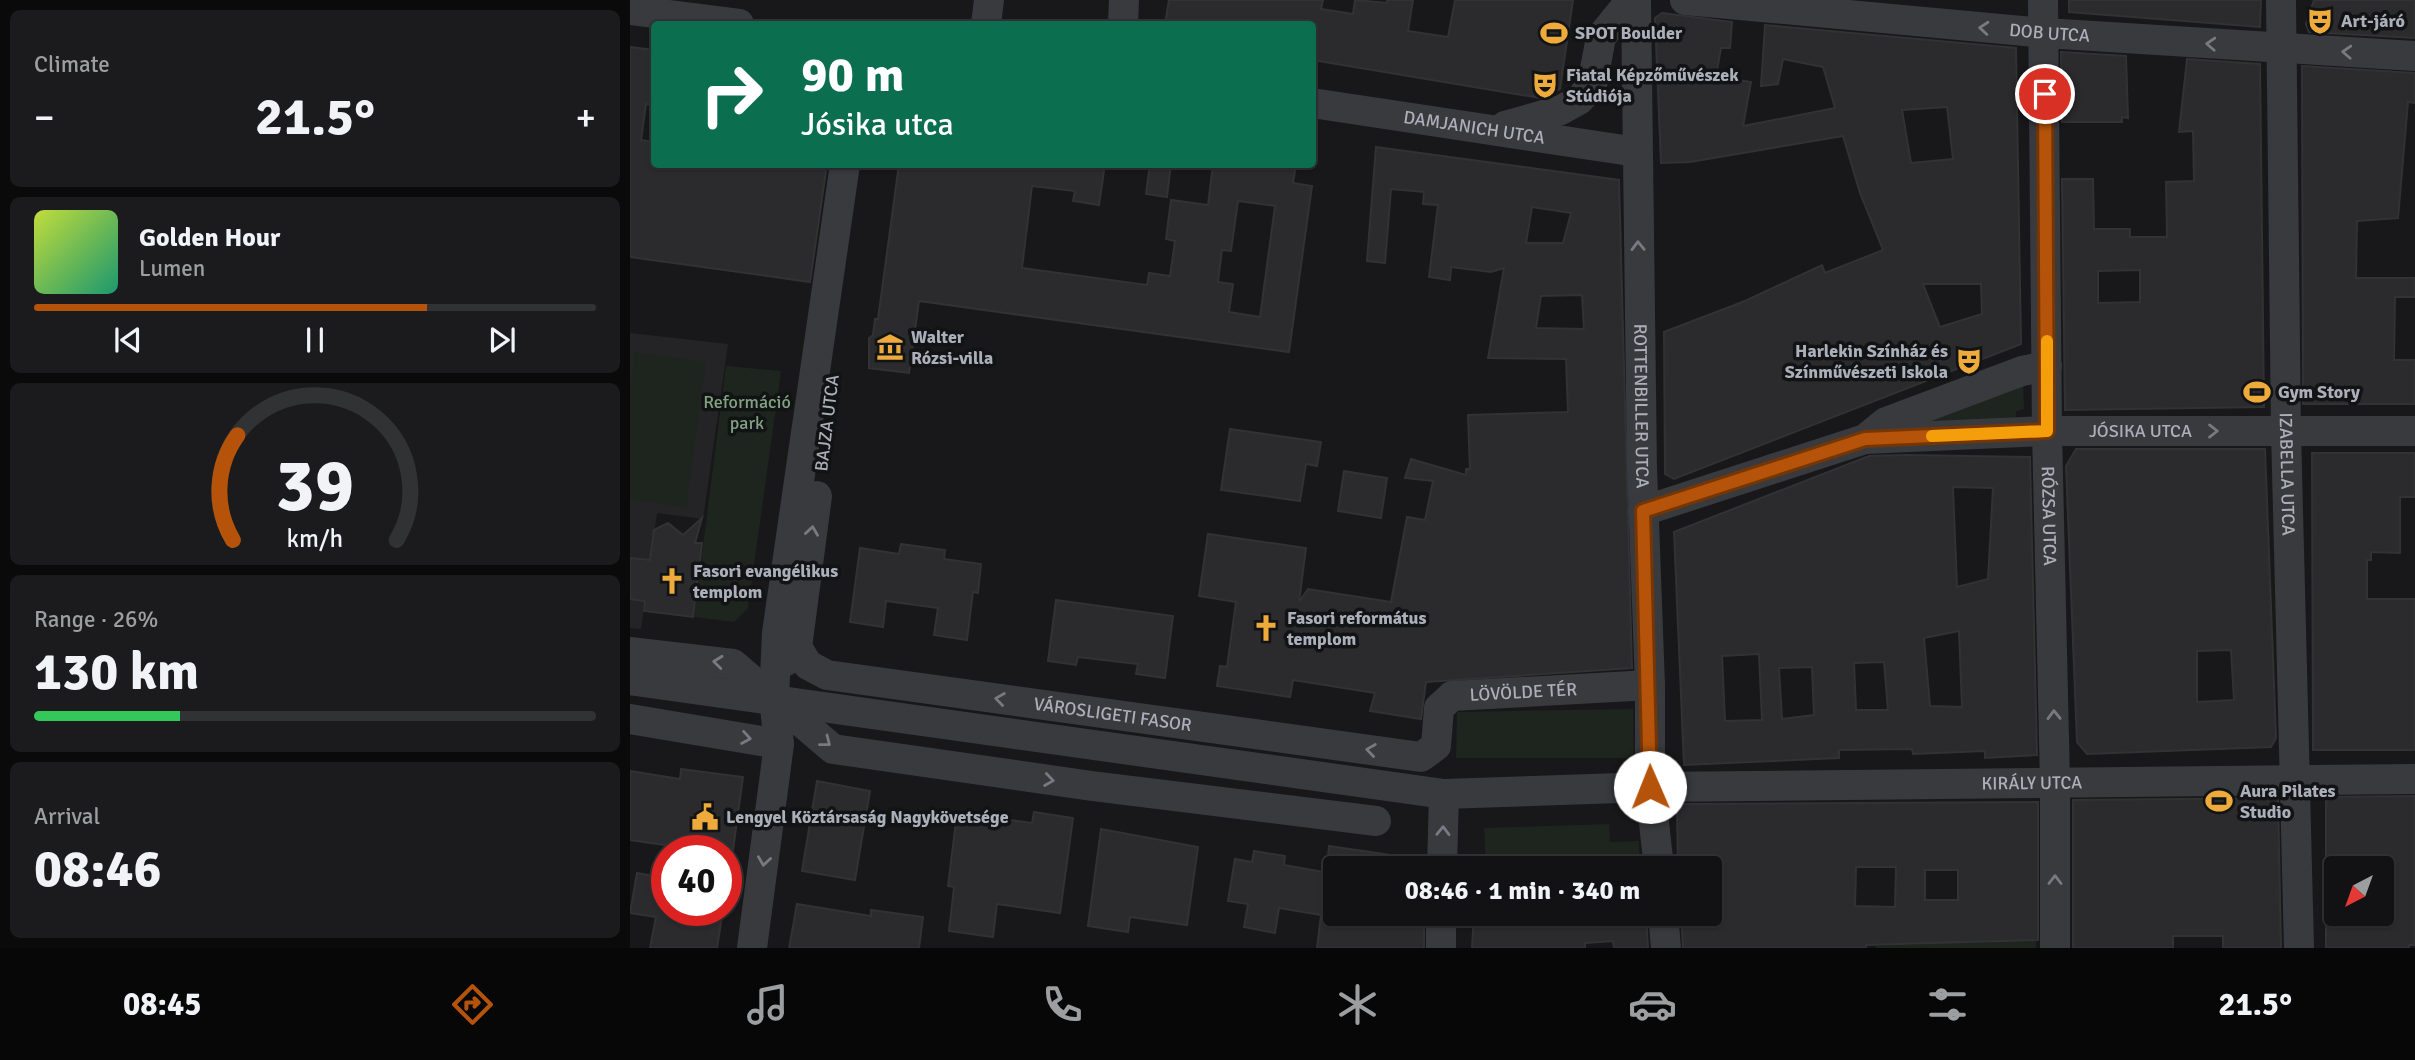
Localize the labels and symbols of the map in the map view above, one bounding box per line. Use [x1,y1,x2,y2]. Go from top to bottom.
theatre icon: Art-járó [2305,6,2335,36]
place label: Art-járó [2341,10,2405,32]
sports icon: SPOT Boulder [1539,18,1569,48]
street label: DOB UTCA [2008,19,2090,47]
one-way arrow [1979,21,1990,36]
place label: SPOT Boulder [1575,22,1683,44]
one-way arrow [2206,36,2217,51]
one-way arrow [2341,45,2352,60]
place label: Fiatal Képzőművészek Stúdiója [1566,64,1739,107]
pin [2015,64,2075,124]
theatre icon: Fiatal Képzőművészek Stúdiója [1530,70,1560,100]
street label: DAMJANICH UTCA [1402,106,1546,149]
one-way arrow [1630,240,1646,250]
street label: ROTTENBILLER UTCA [1629,324,1654,489]
place label: Walter Rózsi-villa [911,326,993,369]
museum icon: Walter Rózsi-villa [875,332,905,362]
place label: Harlekin Színház és Színművészeti Iskola [1785,340,1948,383]
theatre icon: Harlekin Színház és Színművészeti Iskola [1954,346,1984,376]
street label: BAJZA UTCA [810,373,844,473]
sports icon: Gym Story [2242,377,2272,407]
place label: Gym Story [2278,381,2360,403]
park label: Reformáció park [703,391,791,434]
street label: IZABELLA UTCA [2275,412,2300,536]
street label: JÓSIKA UTCA [2089,420,2192,442]
one-way arrow [2209,423,2219,439]
street label: RÓZSA UTCA [2037,466,2061,566]
one-way arrow [805,525,820,537]
place label: Fasori evangélikus templom [692,560,838,603]
church icon: Fasori evangélikus templom [657,566,687,596]
place label: Fasori református templom [1286,607,1426,650]
church icon: Fasori református templom [1251,613,1281,643]
one-way arrow [712,655,723,670]
street label: LÖVÖLDE TÉR [1469,678,1578,706]
one-way arrow [994,691,1006,706]
street label: VÁROSLIGETI FASOR [1032,693,1193,736]
one-way arrow [2046,709,2062,720]
one-way arrow [740,730,752,745]
one-way arrow [818,733,830,746]
one-way arrow [1365,742,1377,757]
position arrow [1613,750,1687,824]
street label: KIRÁLY UTCA [1981,771,2082,795]
one-way arrow [1043,772,1054,787]
place label: Aura Pilates Studio [2240,780,2336,823]
sports icon: Aura Pilates Studio [2204,786,2234,816]
public building icon: Lengyel Köztársaság Nagykövetsége [690,802,720,832]
place label: Lengyel Köztársaság Nagykövetsége [726,806,1009,828]
one-way arrow [1435,825,1451,836]
speed limit sign: 40 [651,835,742,926]
one-way arrow [756,855,771,866]
north arrow [2324,856,2394,926]
one-way arrow [2047,874,2063,885]

